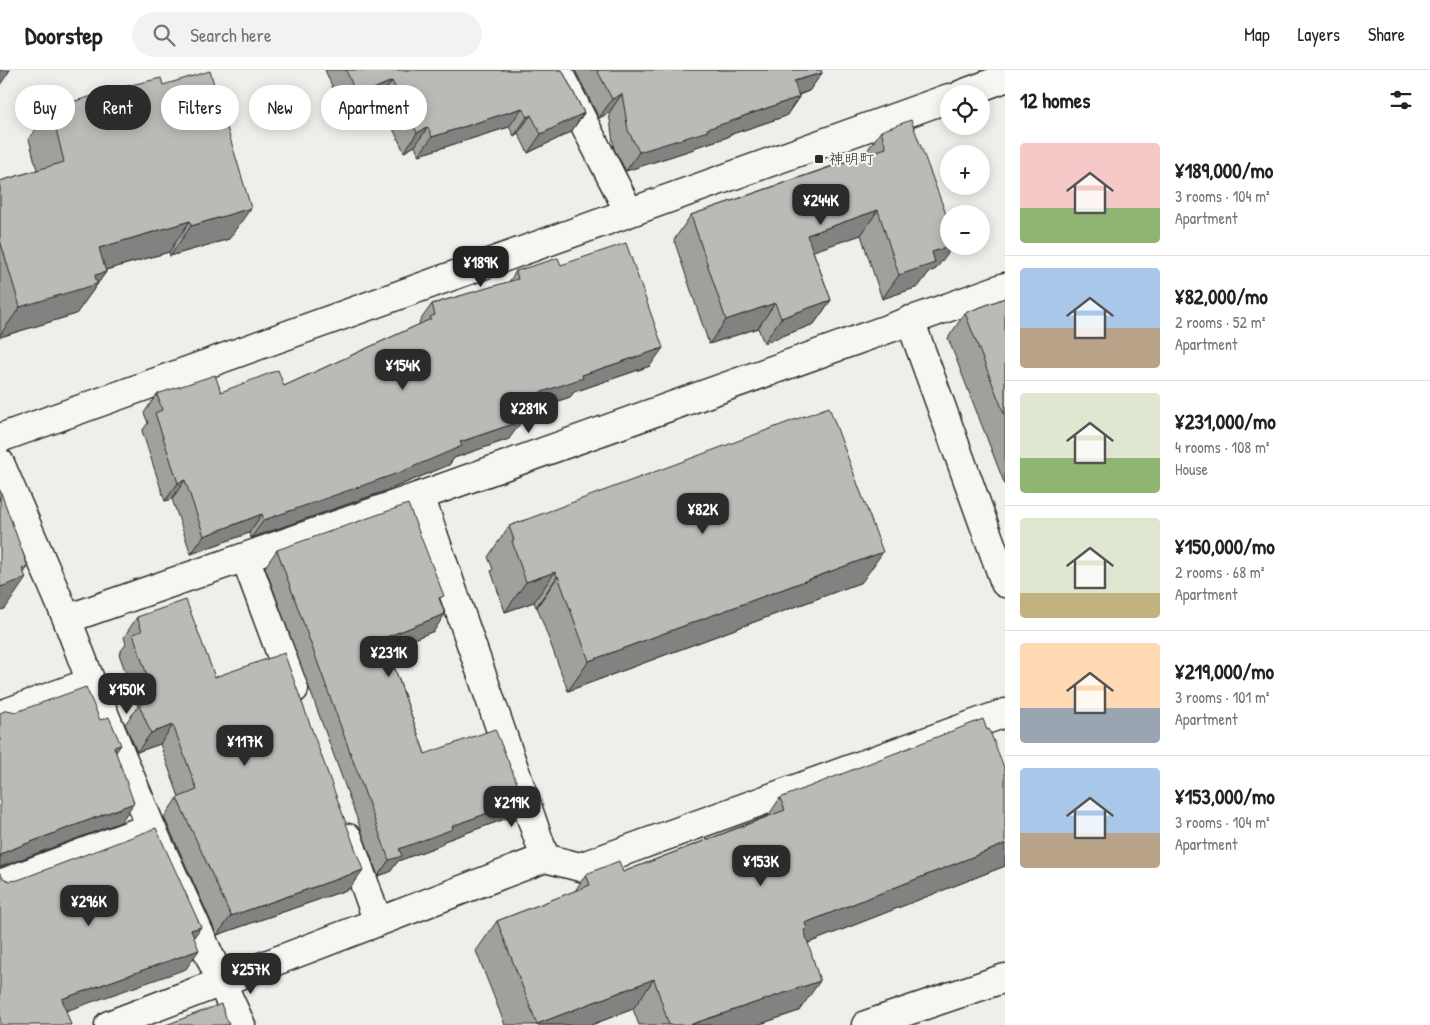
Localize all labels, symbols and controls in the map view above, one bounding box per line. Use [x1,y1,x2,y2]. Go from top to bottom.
search box [132,12,482,57]
text: Doorstep [25,19,102,51]
icon: search [150,21,178,49]
text: Search here [190,22,272,48]
text: Map [1244,22,1270,47]
text: Layers [1298,22,1340,47]
text: Share [1368,22,1405,47]
chip: Buy [15,85,75,130]
chip: Rent [85,85,151,130]
chip: Filters [161,85,239,130]
chip: New [249,85,311,130]
chip: Apartment [321,85,427,130]
map controls [940,85,990,255]
button: locate [940,85,990,135]
text: 12 homes [1020,86,1090,115]
icon: filters [1387,86,1415,114]
button: + [940,145,990,195]
place label: 神明町 [829,148,875,169]
marker: 神明町 [813,153,825,165]
text: ¥189,000/mo [1175,156,1273,185]
icon: home [1060,163,1120,223]
pin: ¥244K [786,184,856,226]
text: 3 rooms · 104 m² [1175,185,1270,207]
text: ¥244K [803,189,839,211]
button: − [940,205,990,255]
text: Apartment [1175,207,1238,229]
pin: ¥189K [446,246,516,288]
text: ¥189K [464,251,498,273]
text: ¥82,000/mo [1175,282,1268,311]
icon: home [1060,288,1120,348]
text: 2 rooms · 52 m² [1175,311,1265,333]
text: Apartment [1175,333,1238,355]
pin: ¥154K [368,348,438,391]
text: ¥154K [386,354,420,376]
pin: ¥281K [494,392,564,434]
text: ¥281K [511,397,547,419]
text: ¥231,000/mo [1175,407,1276,436]
icon: home [1060,413,1120,473]
text: 4 rooms · 108 m² [1175,436,1269,458]
text: House [1175,458,1208,480]
pin: ¥82K [673,492,733,535]
text: ¥82K [688,498,718,520]
text: ¥150,000/mo [1175,532,1275,561]
icon: home [1060,538,1120,598]
text: 2 rooms · 68 m² [1175,561,1264,583]
text: Apartment [1175,583,1238,605]
pin: ¥231K [354,636,424,678]
text: ¥231K [371,641,407,663]
text: ¥219,000/mo [1175,657,1274,686]
icon: home [1060,663,1120,723]
pin: ¥150K [92,672,162,715]
text: ¥150K [109,678,145,700]
text: 3 rooms · 101 m² [1175,686,1270,708]
text: Apartment [1175,708,1238,730]
pin: ¥117K [210,724,280,767]
text: ¥117K [227,730,263,752]
text: ¥153,000/mo [1175,782,1275,811]
pin: ¥219K [477,786,547,828]
icon: home [1060,788,1120,848]
text: ¥219K [495,791,529,813]
text: 3 rooms · 104 m² [1175,811,1270,833]
text: Apartment [1175,833,1238,855]
pin: ¥153K [726,844,796,887]
text: ¥153K [743,850,779,872]
pin: ¥296K [54,884,124,927]
text: ¥296K [71,890,107,912]
pin: ¥257K [216,952,286,995]
text: ¥257K [232,958,270,980]

